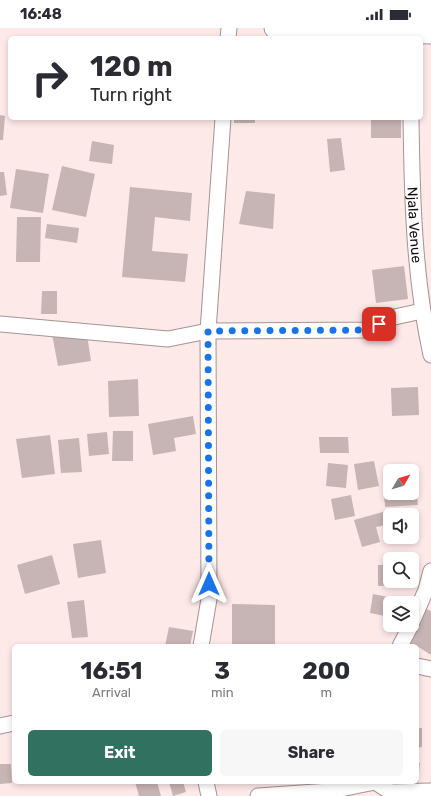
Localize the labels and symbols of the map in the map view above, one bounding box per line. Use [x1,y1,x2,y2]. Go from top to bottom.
street label: Njala Venue [404,186,426,264]
pin [362,307,396,341]
north arrow [383,464,419,500]
position arrow [188,563,230,605]

